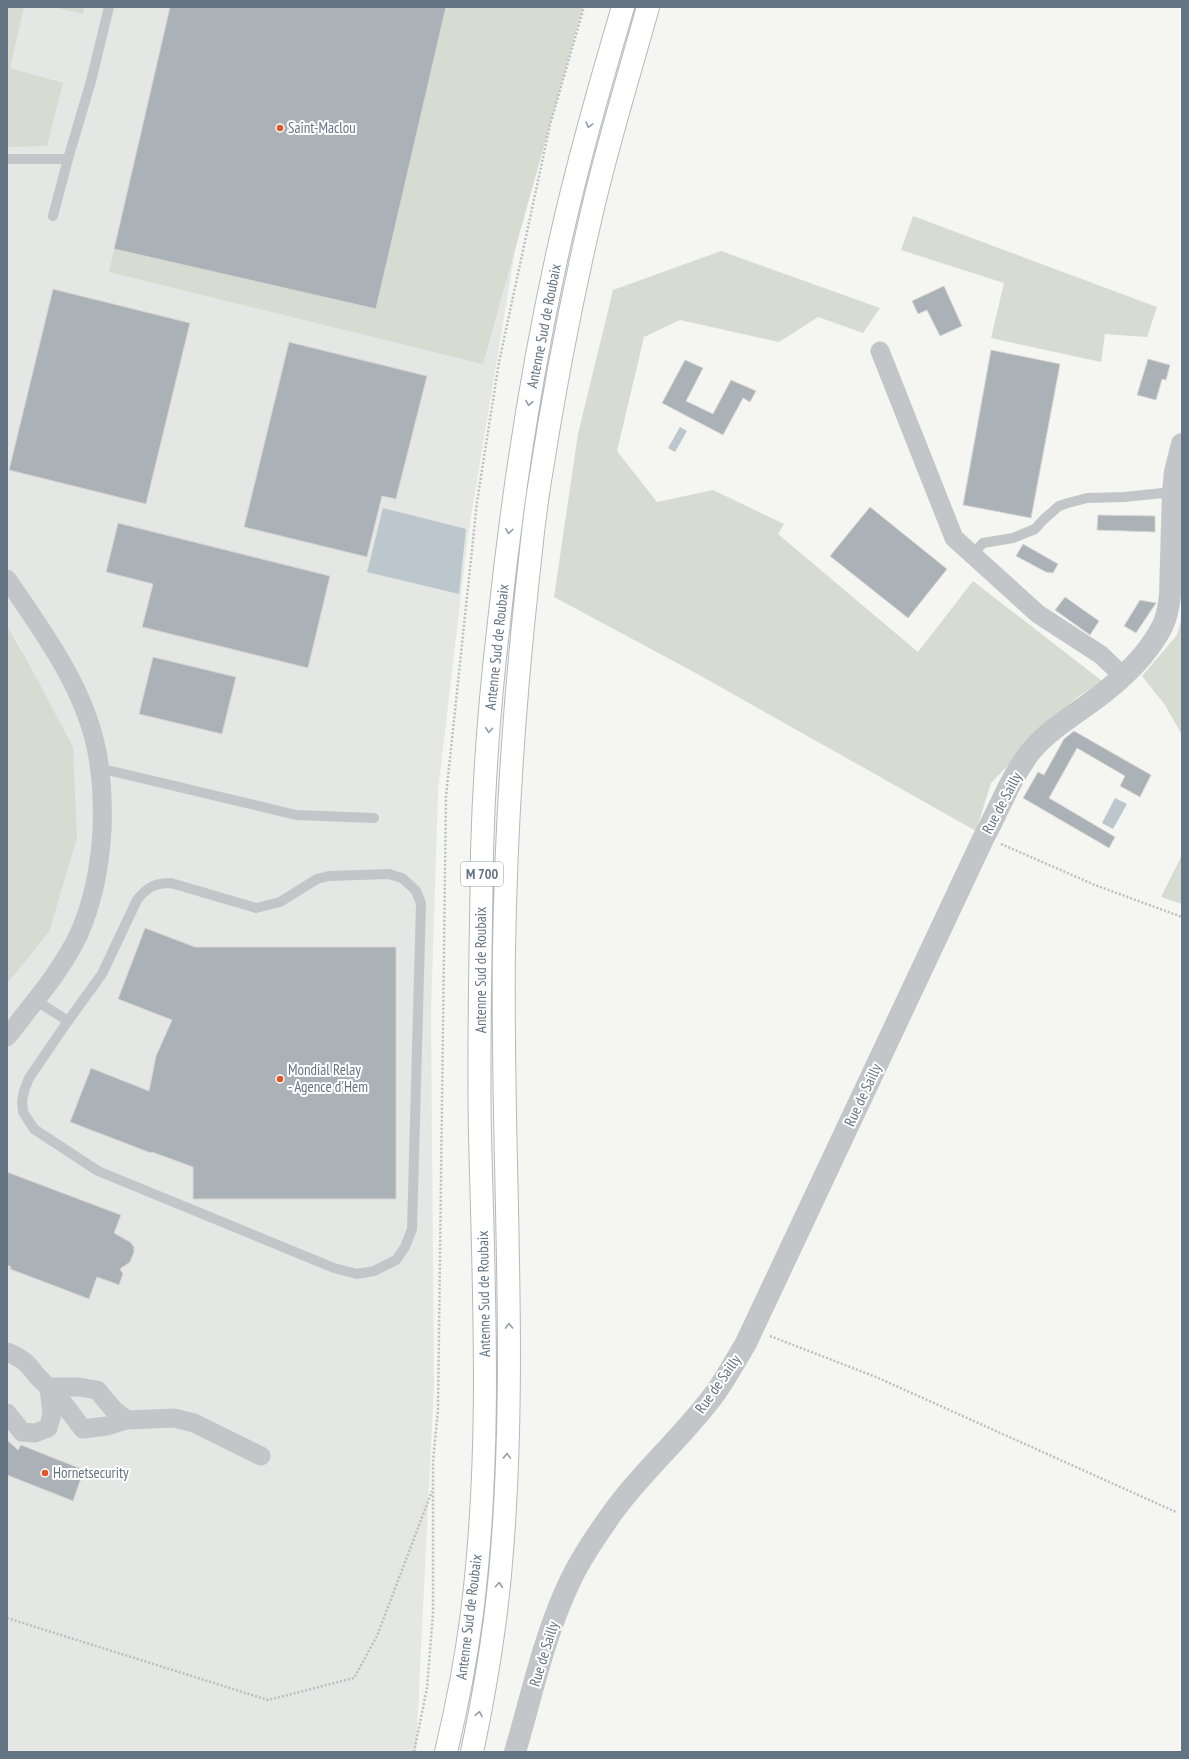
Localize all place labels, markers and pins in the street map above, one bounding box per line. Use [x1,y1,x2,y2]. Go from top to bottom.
place label: Saint-Maclou [288,118,356,137]
marker: Saint-Maclou [275,123,285,133]
place label: Mondial Relay - Agence d'Hem [288,1060,368,1096]
marker: Mondial Relay - Agence d'Hem [275,1074,285,1084]
place label: Hornetsecurity [53,1463,129,1482]
marker: Hornetsecurity [40,1468,50,1478]

